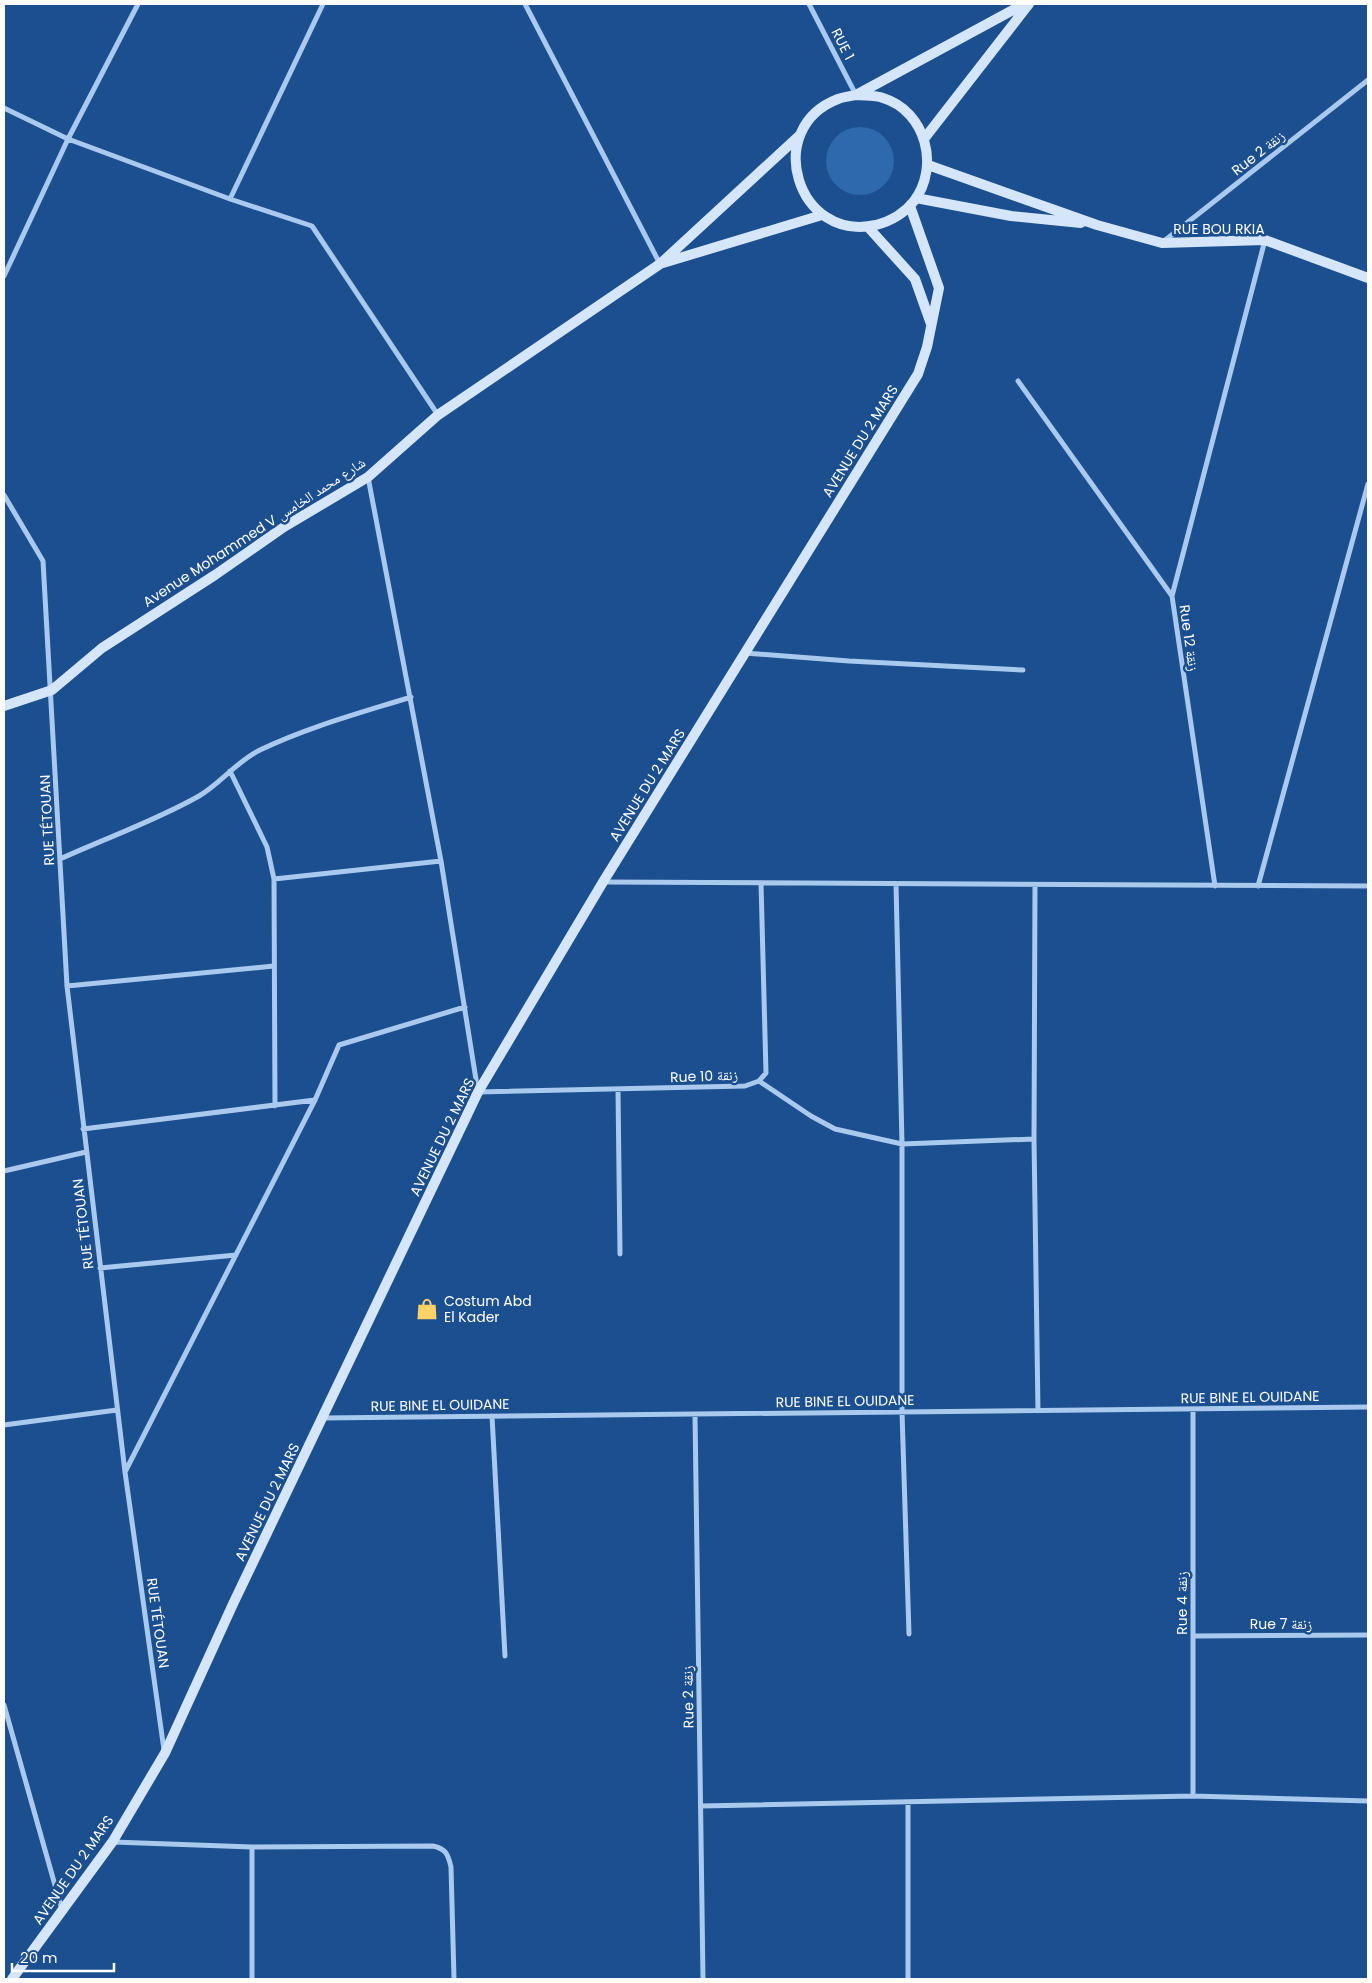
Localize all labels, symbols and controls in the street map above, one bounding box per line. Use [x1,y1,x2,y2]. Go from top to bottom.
street label: RUE 1 [827,25,859,63]
street label: Rue 2 زنقة [1227,126,1289,180]
street label: RUE BOU RKIA [1173,219,1265,239]
street label: AVENUE DU 2 MARS [817,381,903,501]
street label: Avenue Mohammed V شارع محمد الخامس [139,452,369,612]
street label: Rue 12 زنقة [1174,603,1204,673]
street label: AVENUE DU 2 MARS [604,725,690,845]
street label: RUE TÉTOUAN [35,774,59,866]
street label: Rue 10 زنقة [670,1065,738,1087]
street label: AVENUE DU 2 MARS [405,1074,479,1200]
street label: RUE TÉTOUAN [68,1178,98,1270]
place label: Costum Abd El Kader [444,1291,532,1327]
shop icon: Costum Abd El Kader [414,1296,440,1322]
street label: RUE BINE EL OUIDANE [1180,1386,1320,1408]
street label: RUE BINE EL OUIDANE [775,1390,915,1412]
street label: RUE BINE EL OUIDANE [370,1394,510,1416]
street label: AVENUE DU 2 MARS [230,1439,304,1565]
street label: Rue 4 زنقة [1172,1571,1192,1635]
street label: RUE TÉTOUAN [142,1577,174,1669]
street label: Rue 7 زنقة [1250,1614,1312,1634]
street label: Rue 2 زنقة [677,1665,699,1729]
street label: AVENUE DU 2 MARS [28,1811,118,1929]
scale bar [12,1940,115,1972]
text: 20 m [20,1947,58,1968]

